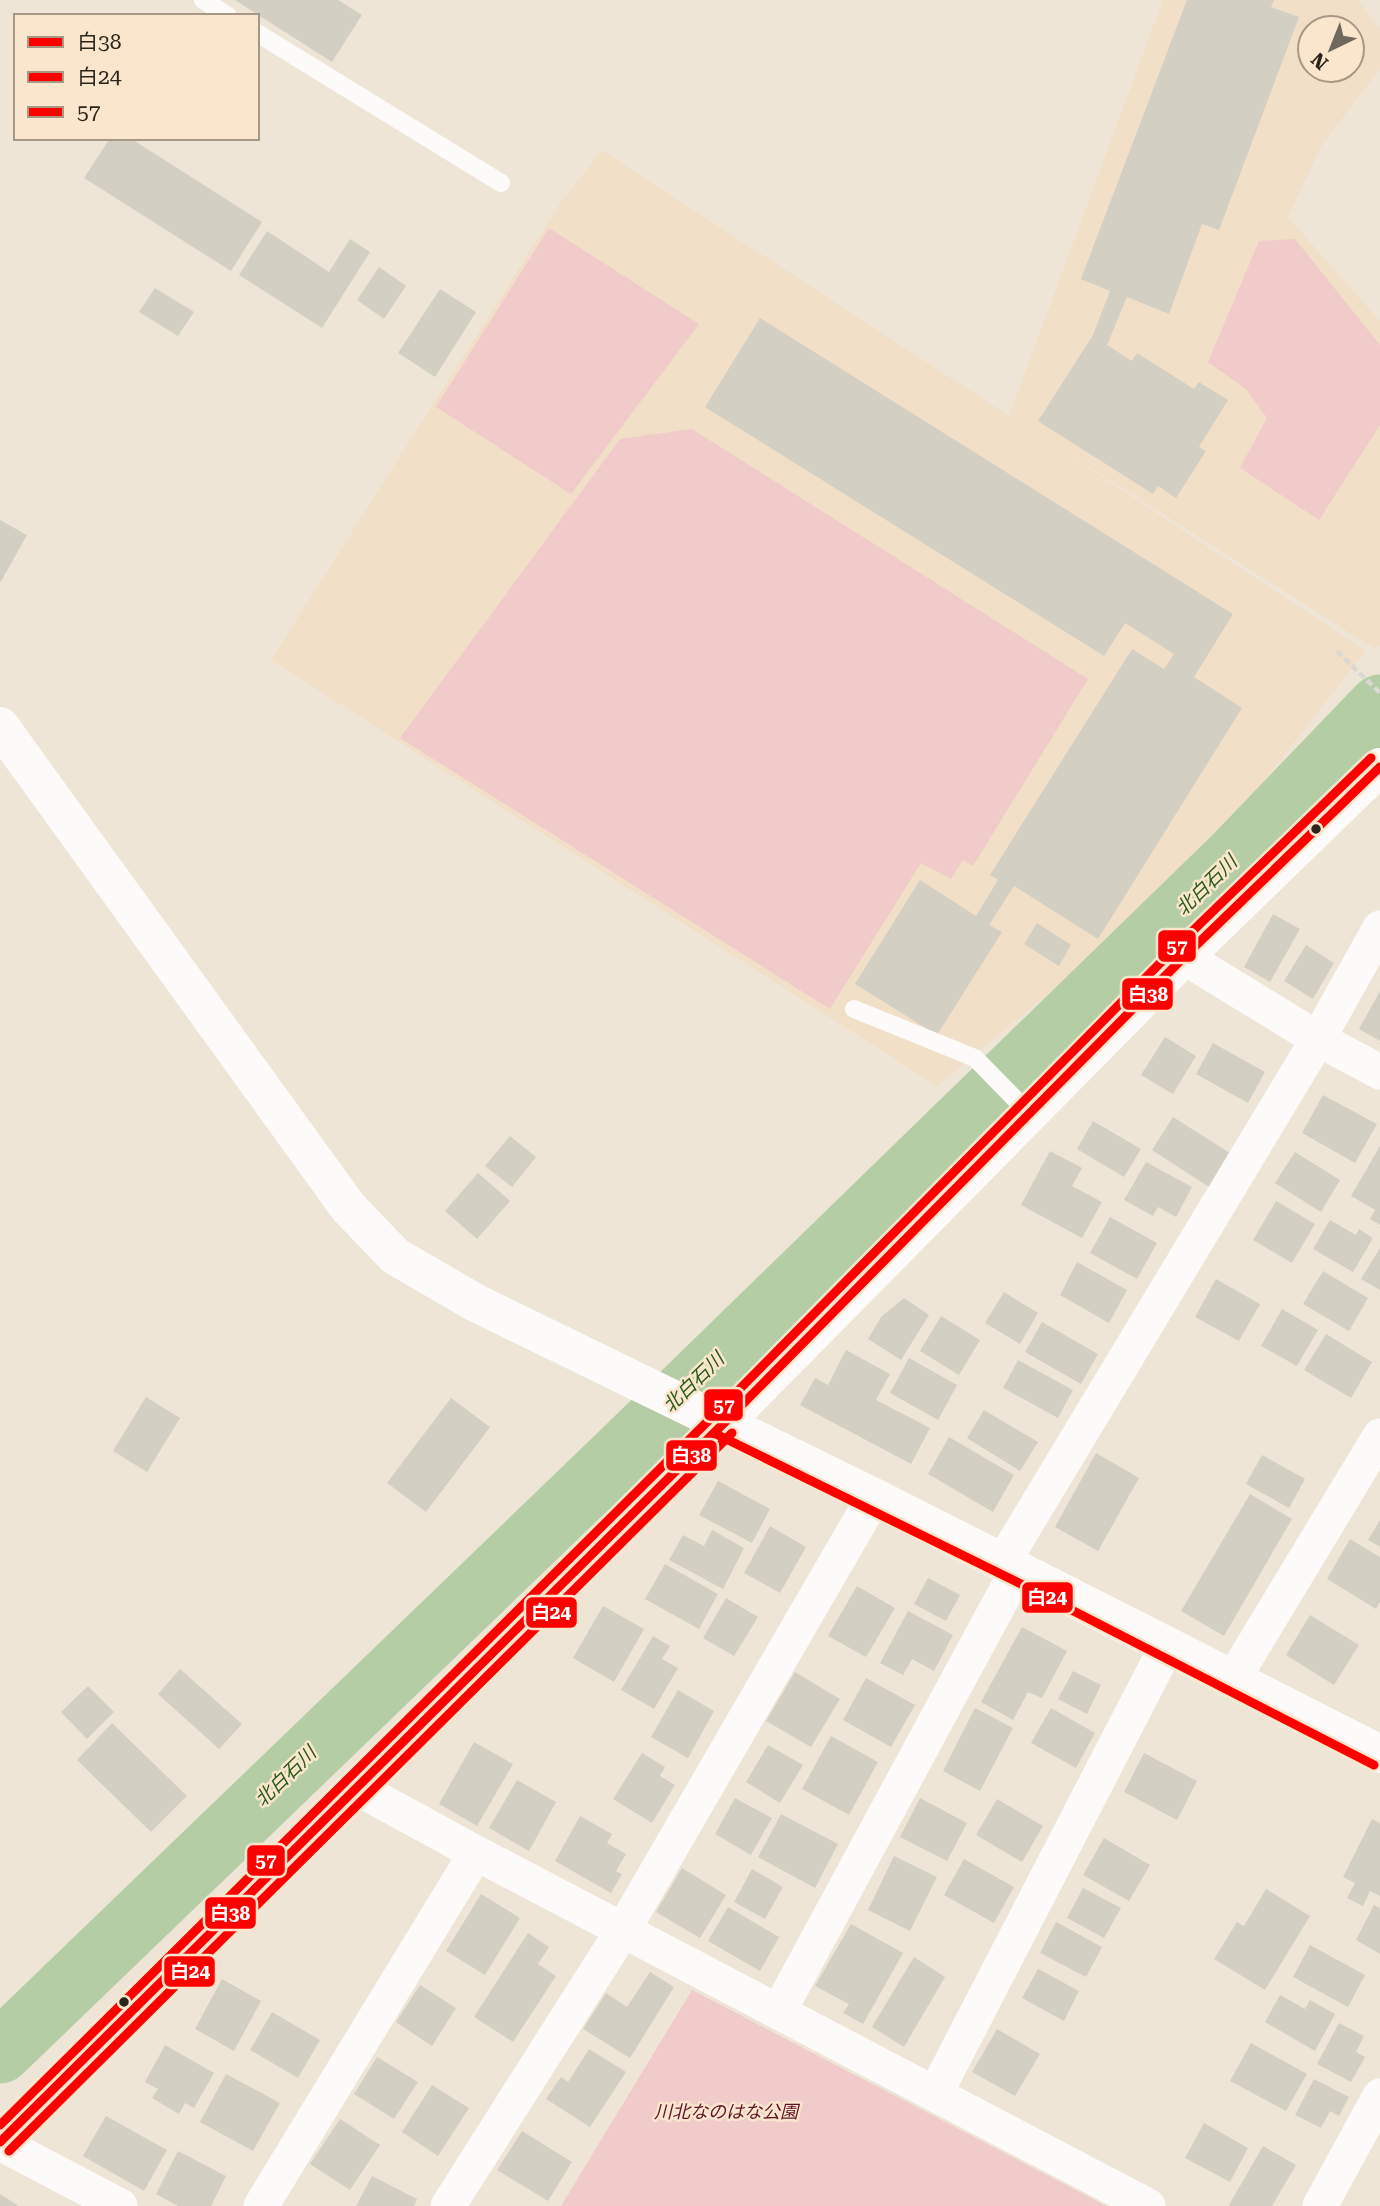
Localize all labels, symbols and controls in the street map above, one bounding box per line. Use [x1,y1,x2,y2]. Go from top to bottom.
legend [14,14,259,140]
north arrow [1296,14,1366,84]
text: 白38 [77,30,122,54]
text: N [1306,47,1333,74]
text: 白24 [77,65,122,89]
text: 57 [77,100,101,124]
unlabelled marker [1309,822,1323,836]
water label: 北白石川 [1171,849,1243,920]
line badge: 57 [1157,929,1197,963]
text: 57 [1166,935,1188,958]
line badge: 白38 [1121,977,1174,1011]
text: 白38 [1128,983,1168,1006]
water label: 北白石川 [658,1346,730,1417]
line badge: 57 [703,1388,744,1422]
text: 57 [713,1394,735,1417]
line badge: 白38 [665,1439,718,1472]
text: 白38 [671,1444,711,1467]
line badge: 白24 [1021,1581,1074,1614]
text: 白24 [1027,1586,1067,1609]
line badge: 白24 [525,1596,578,1629]
text: 白24 [531,1601,571,1624]
water label: 北白石川 [250,1740,322,1811]
line badge: 57 [246,1844,286,1877]
text: 57 [255,1849,277,1872]
line badge: 白38 [204,1896,257,1930]
text: 白38 [210,1902,250,1925]
line badge: 白24 [163,1955,216,1988]
text: 白24 [170,1960,210,1983]
unlabelled marker [117,1995,131,2009]
park label: 川北なのはな公園 [654,2101,801,2122]

